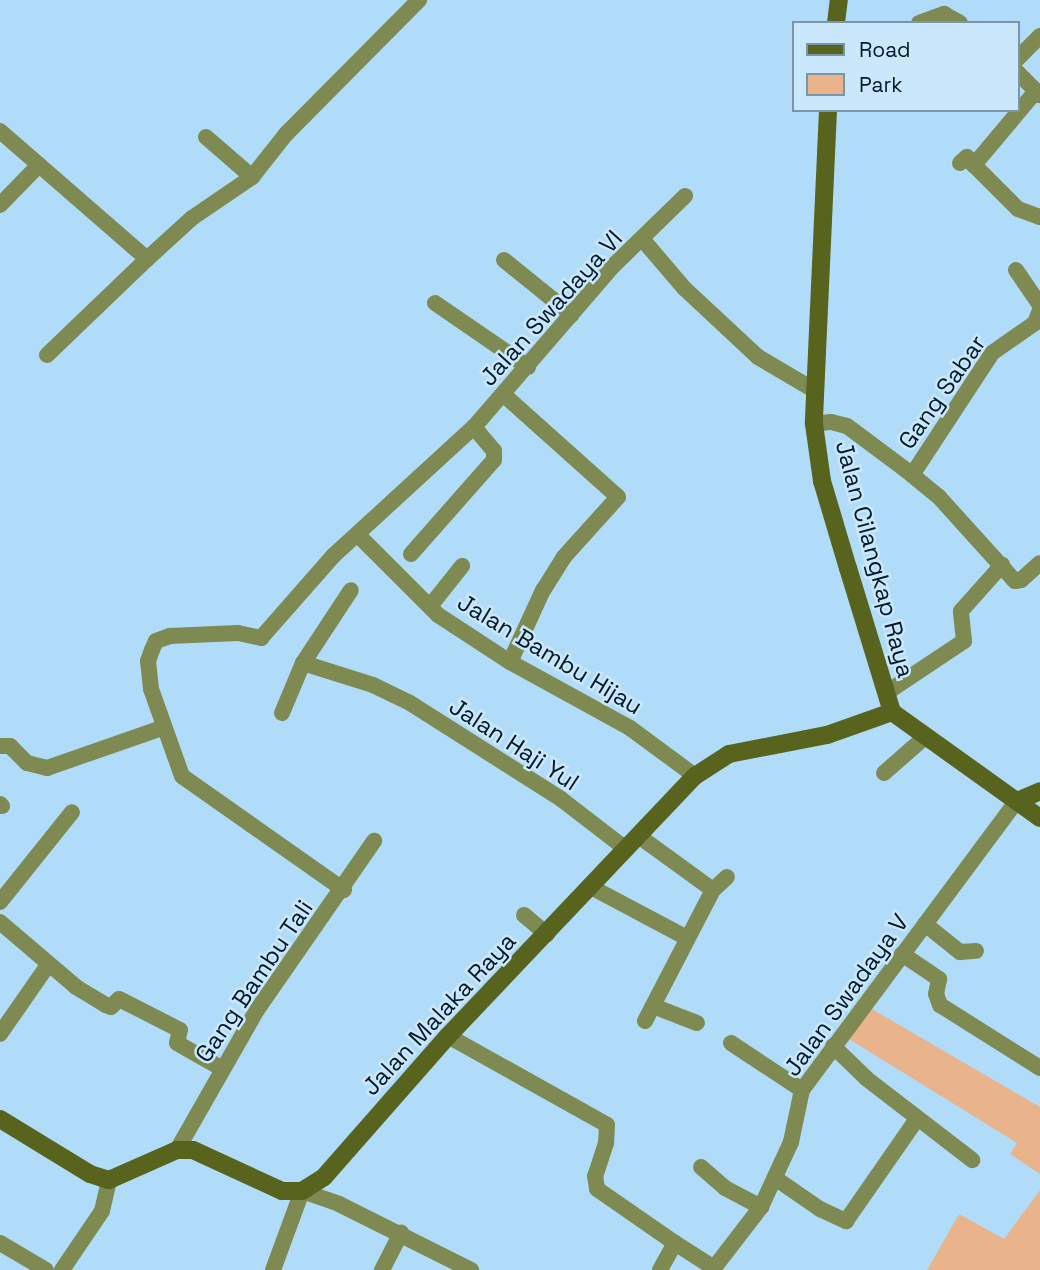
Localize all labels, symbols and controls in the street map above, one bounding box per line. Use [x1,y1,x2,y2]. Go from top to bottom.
legend [792,21,1019,112]
text: Road [859,36,911,63]
text: Park [859,71,903,98]
street label: Jalan Swadaya VI [474,224,628,392]
street label: Gang Sabar [892,329,992,455]
street label: Jalan Cilangkap Raya [829,437,921,681]
street label: Jalan Bambu Hijau [452,587,648,721]
street label: Jalan Haji Yul [444,691,584,797]
street label: Gang Bambu Tali [189,894,319,1068]
street label: Jalan Swadaya V [777,908,915,1082]
street label: Jalan Malaka Raya [356,927,522,1101]

